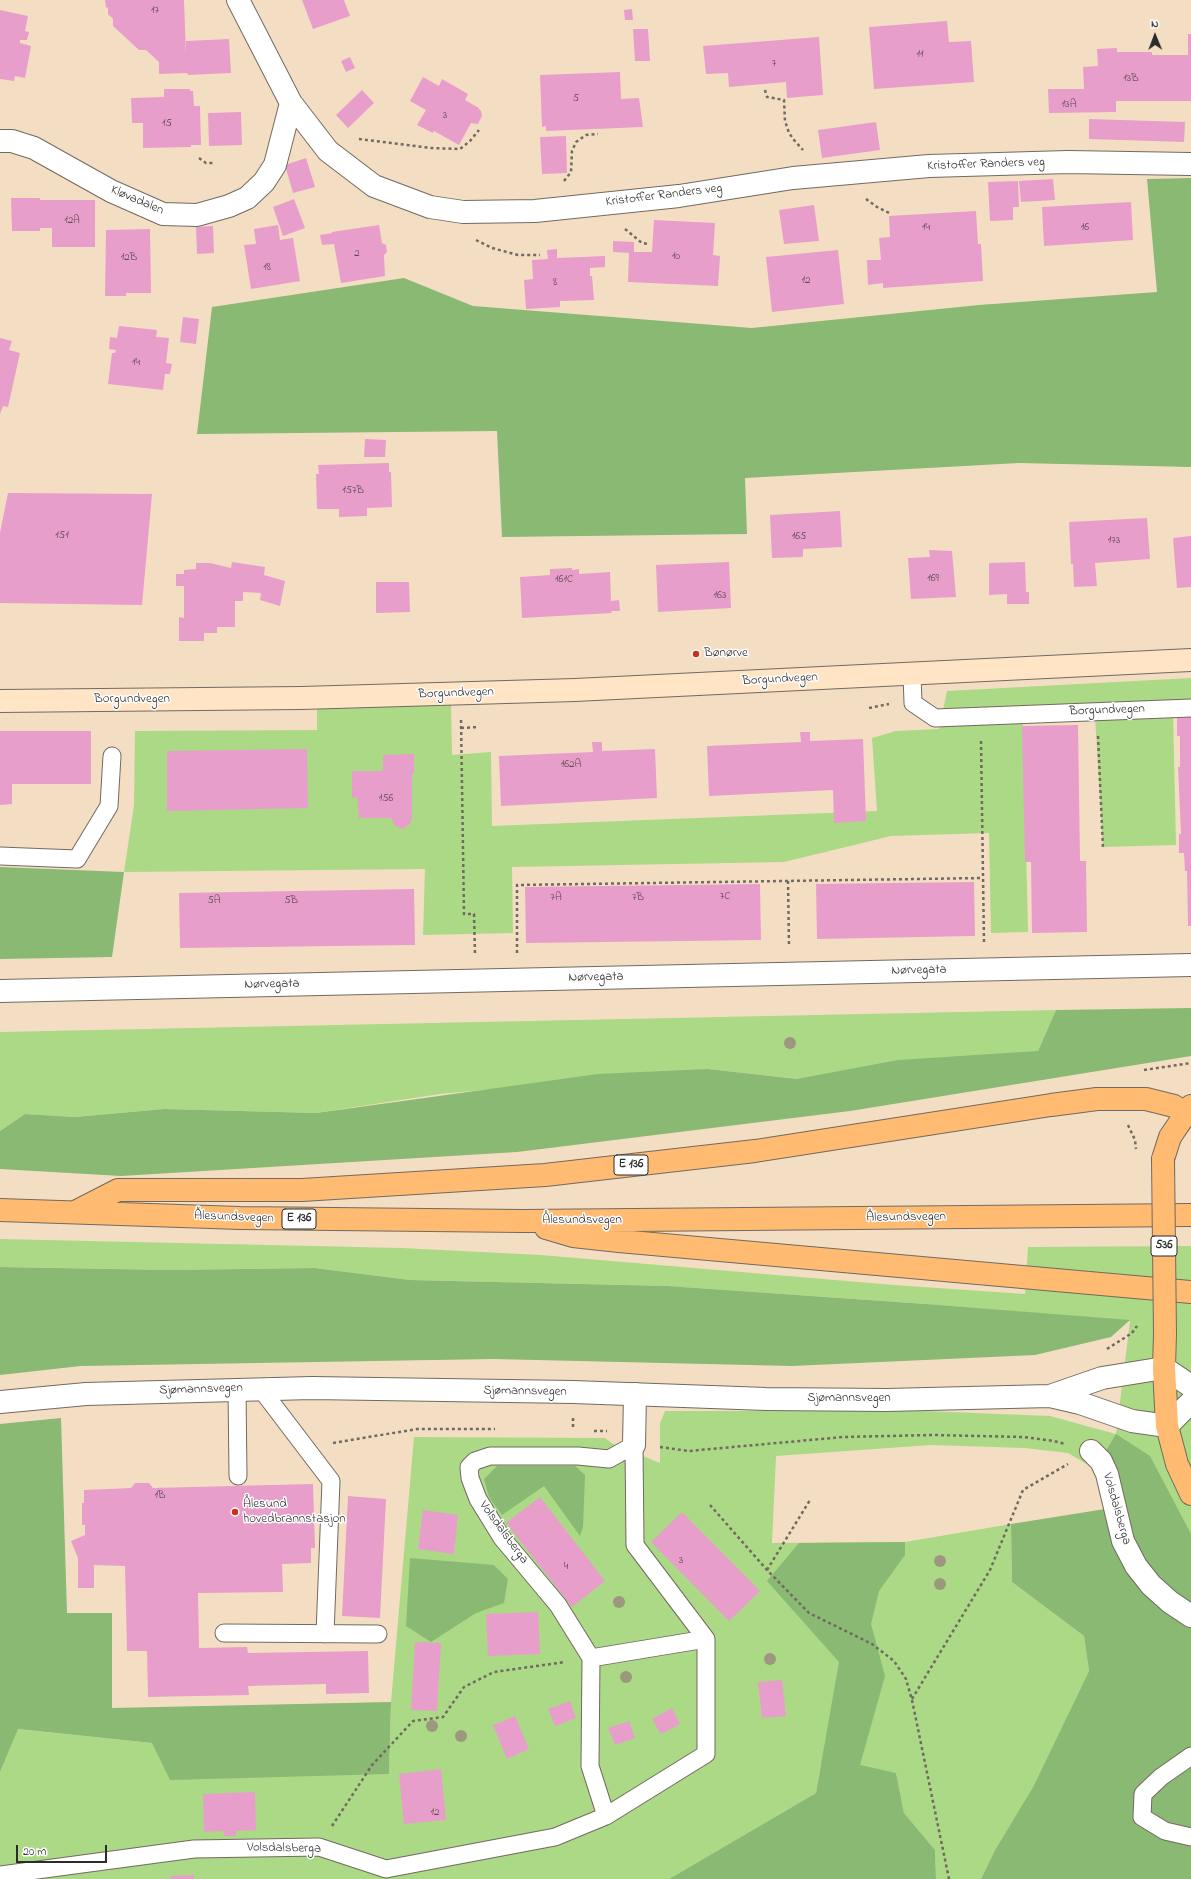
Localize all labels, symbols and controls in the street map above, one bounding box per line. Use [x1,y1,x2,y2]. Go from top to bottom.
house number: 17 [151,4,159,18]
north arrow [1135,16,1175,56]
text: N [1151,16,1159,32]
house number: 11 [917,48,923,62]
house number: 7 [772,57,776,71]
house number: 13B [1123,72,1139,86]
house number: 5 [573,92,579,106]
house number: 13A [1062,98,1076,112]
house number: 3 [443,109,447,123]
house number: 15 [162,117,172,131]
street label: Kristoffer Randers veg [927,155,1045,175]
street label: Kristoffer Randers veg [605,181,723,211]
street label: Kløvadalen [108,183,166,219]
house number: 12A [64,214,80,228]
house number: 14 [922,221,930,235]
house number: 16 [1081,221,1089,235]
house number: 2 [354,247,360,261]
house number: 10 [672,250,680,264]
house number: 12B [121,251,137,265]
house number: 18 [263,261,271,275]
house number: 12 [802,274,810,288]
house number: 8 [553,276,557,290]
house number: 14 [132,356,140,370]
house number: 157B [342,484,364,498]
house number: 151 [55,529,69,543]
house number: 165 [792,530,806,544]
house number: 173 [1108,534,1120,548]
house number: 169 [927,572,939,586]
house number: 161C [555,573,573,587]
house number: 163 [714,589,726,603]
place label: Bønørve [704,646,748,662]
marker: Bønørve [691,649,701,659]
street label: Borgundvegen [742,670,818,690]
street label: Borgundvegen [418,685,494,703]
street label: Borgundvegen [94,692,170,708]
street label: Borgundvegen [1069,702,1145,720]
house number: 162A [561,758,581,772]
house number: 156 [379,792,393,806]
house number: 7C [720,890,730,904]
house number: 7A [550,891,562,905]
house number: 7B [632,891,644,905]
house number: 5A [207,894,221,908]
house number: 5B [284,894,298,908]
street label: Nørvegata [891,963,947,979]
street label: Nørvegata [568,970,624,986]
street label: Nørvegata [244,977,300,993]
road number: E 136 [614,1155,648,1175]
street label: Ålesundsvegen [194,1209,274,1227]
road number: E 136 [282,1209,316,1229]
street label: Ålesundsvegen [866,1210,946,1226]
street label: Ålesundsvegen [542,1213,622,1229]
road number: 536 [1151,1236,1177,1256]
street label: Sjømannsvegen [159,1381,243,1399]
street label: Sjømannsvegen [483,1383,567,1401]
street label: Sjømannsvegen [807,1391,891,1407]
street label: Volsdalsberga [1098,1471,1134,1547]
house number: 1B [155,1489,165,1503]
place label: Ålesund hovedbrannstasjon [243,1497,346,1528]
street label: Volsdalsberga [475,1498,531,1568]
marker: Ålesund hovedbrannstasjon [230,1507,240,1517]
house number: 3 [679,1554,683,1568]
house number: 4 [564,1560,568,1574]
house number: 12 [431,1806,439,1820]
scale bar [18,1837,109,1863]
street label: Volsdalsberga [247,1841,321,1857]
text: 20 m [23,1843,46,1861]

